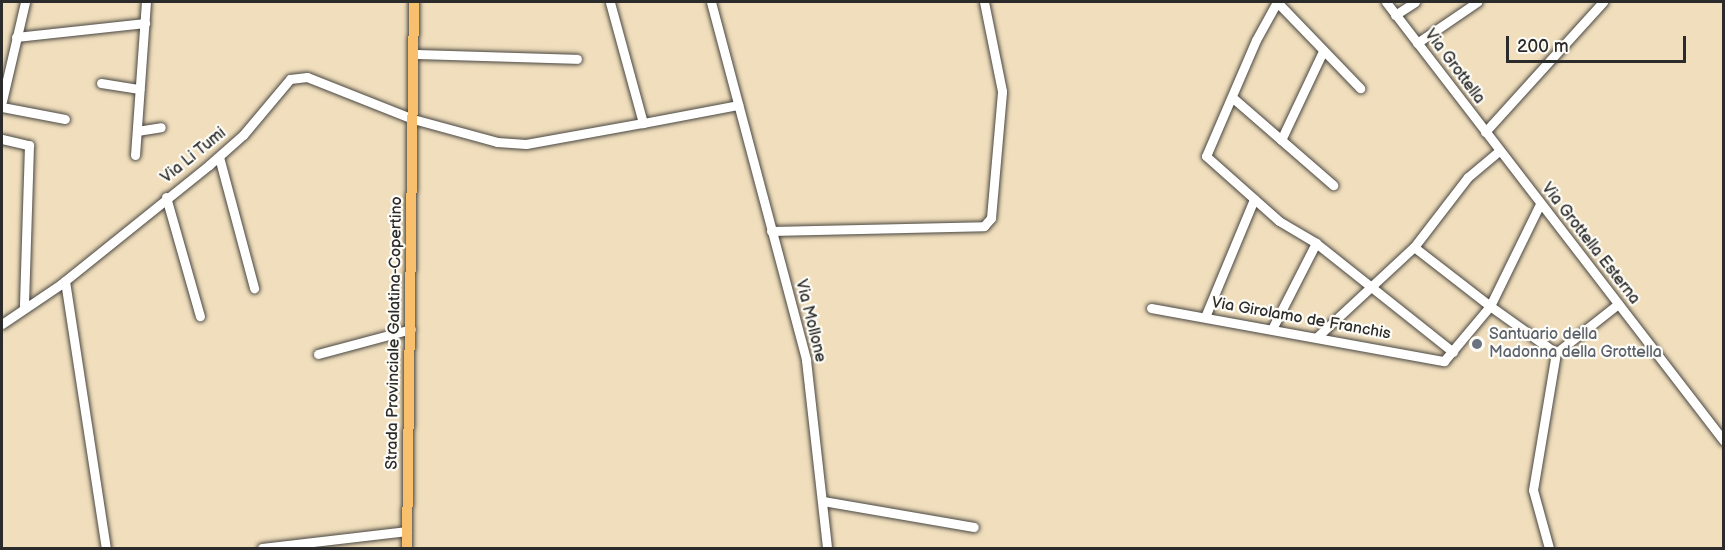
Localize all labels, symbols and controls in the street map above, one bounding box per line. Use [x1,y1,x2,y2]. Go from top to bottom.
scale bar [1509,24,1689,62]
street label: Via Grottella [1420,26,1488,108]
text: 200 m [1517,36,1569,57]
street label: Via Li Tumi [157,124,231,188]
street label: Via Grottella Esterna [1537,179,1643,309]
street label: Strada Provinciale Galatina-Copertino [383,196,407,470]
street label: Via Mollone [790,278,830,364]
street label: Via Girolamo de Franchis [1210,294,1392,344]
place label: Santuario della Madonna della Grottella [1489,325,1662,363]
marker: Santuario della Madonna della Grottella [1470,337,1484,351]

